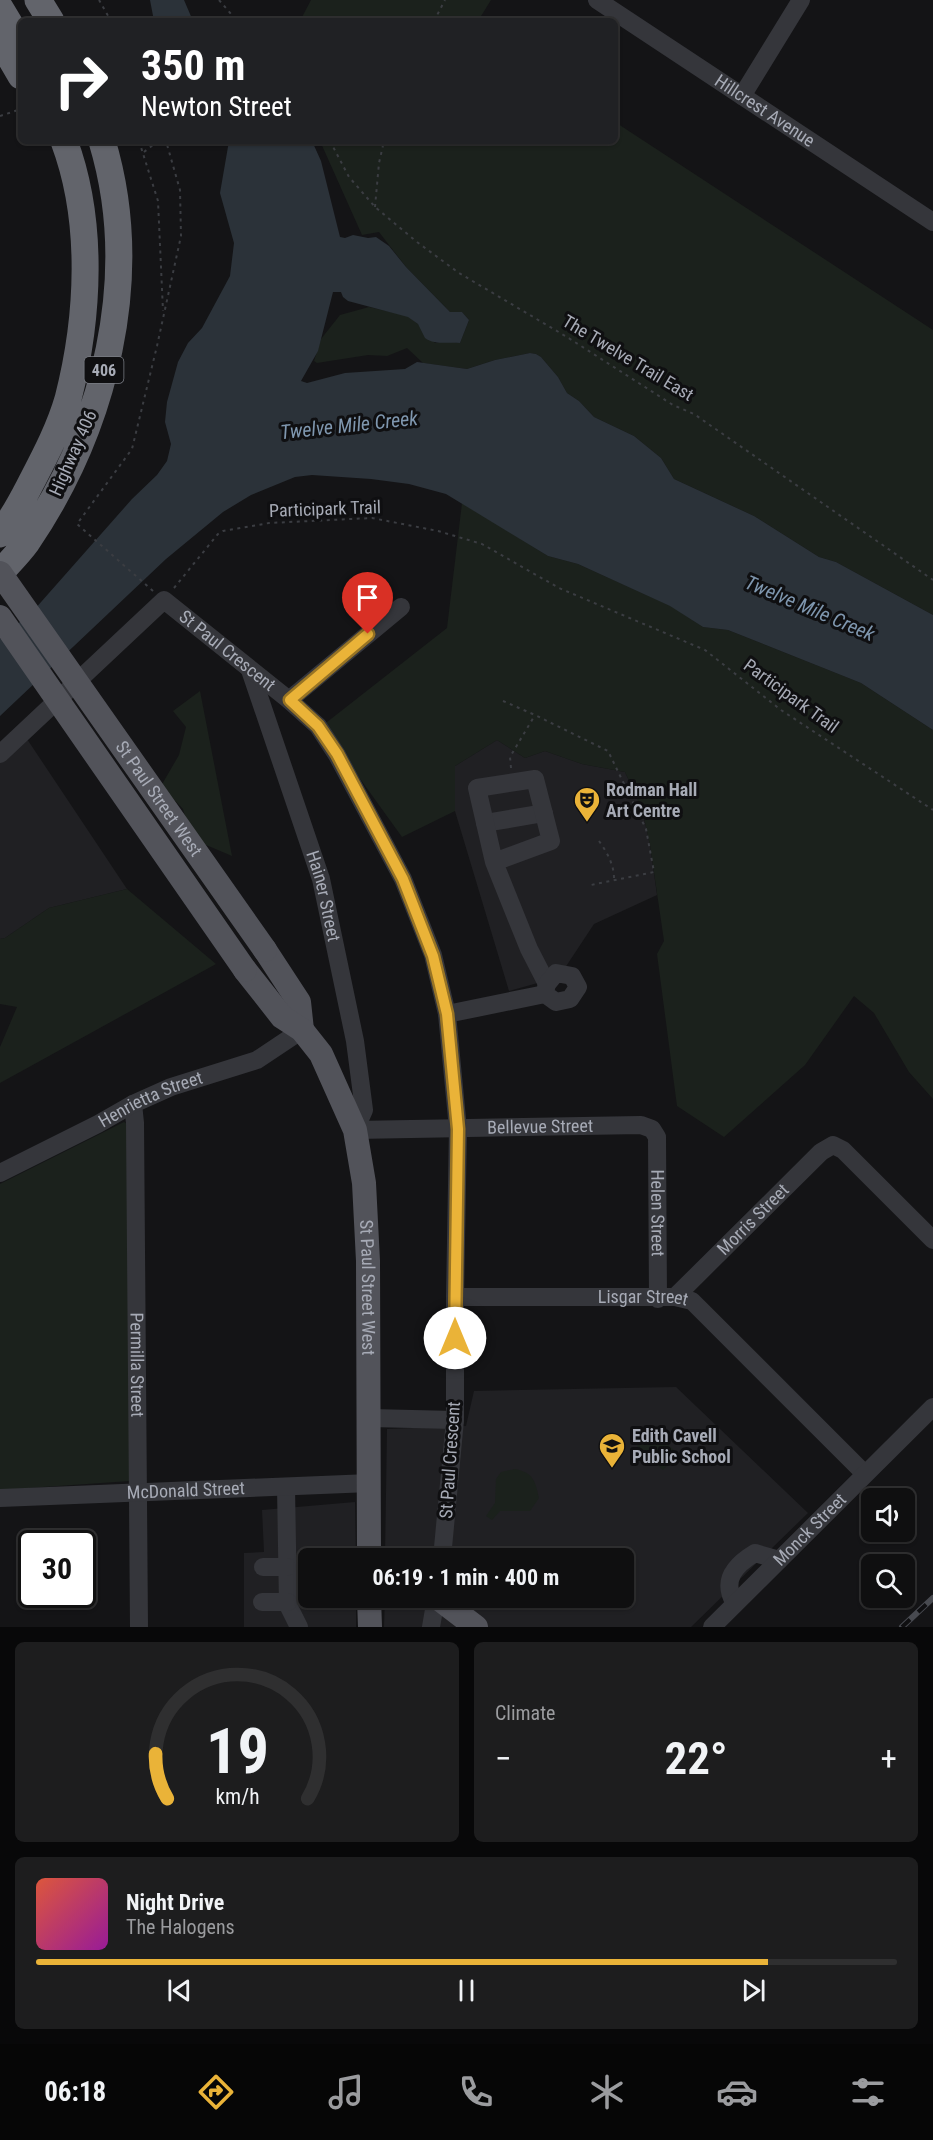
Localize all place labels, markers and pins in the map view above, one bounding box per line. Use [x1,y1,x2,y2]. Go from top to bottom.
pin [342,572,393,634]
place label: Rodman Hall Art Centre [606,779,697,821]
theatre icon: Rodman Hall Art Centre [572,785,602,823]
place label: Edith Cavell Public School [632,1425,731,1467]
school or university icon: Edith Cavell Public School [597,1431,627,1469]

